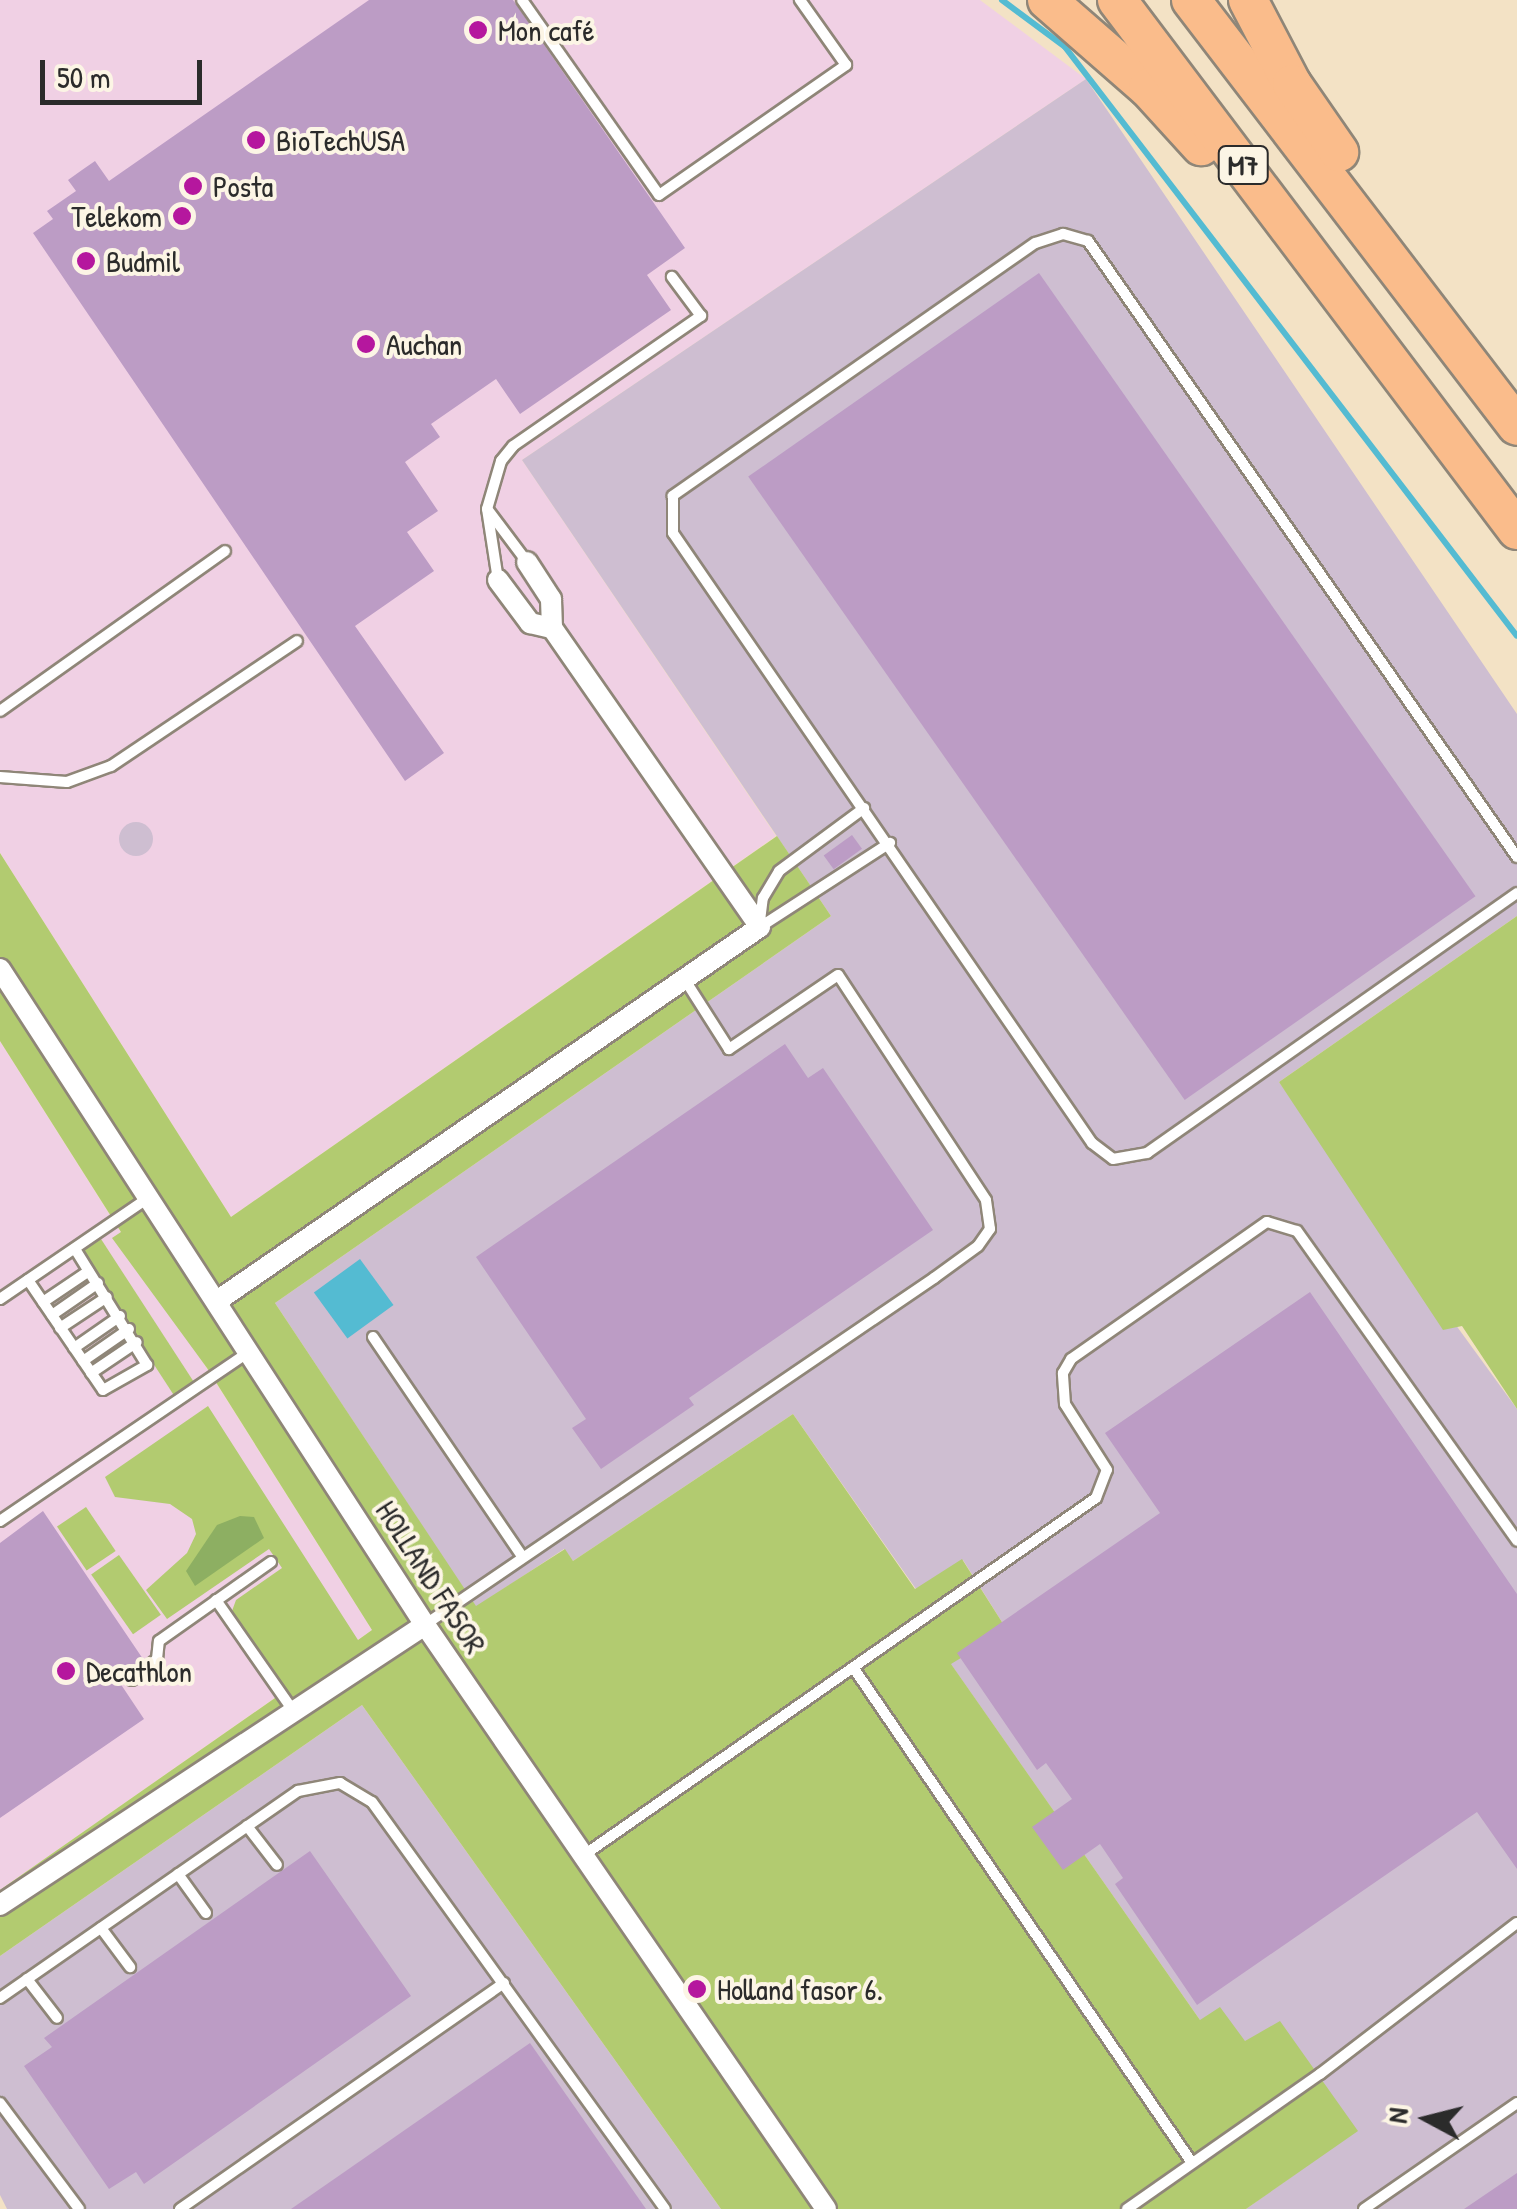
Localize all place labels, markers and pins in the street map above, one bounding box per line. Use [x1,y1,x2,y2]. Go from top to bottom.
place label: Mon café [498,12,595,48]
marker: Mon café [467,19,489,41]
place label: BioTechUSA [276,122,405,158]
marker: BioTechUSA [245,129,267,151]
place label: Posta [213,168,273,204]
marker: Posta [182,175,204,197]
place label: Telekom [71,198,162,234]
marker: Telekom [171,205,193,227]
place label: Budmil [106,243,180,279]
marker: Budmil [75,250,97,272]
place label: Auchan [386,326,462,362]
marker: Auchan [355,333,377,355]
place label: Decathlon [86,1653,192,1689]
marker: Decathlon [55,1660,77,1682]
place label: Holland fasor 6. [717,1971,883,2007]
marker: Holland fasor 6. [686,1978,708,2000]

